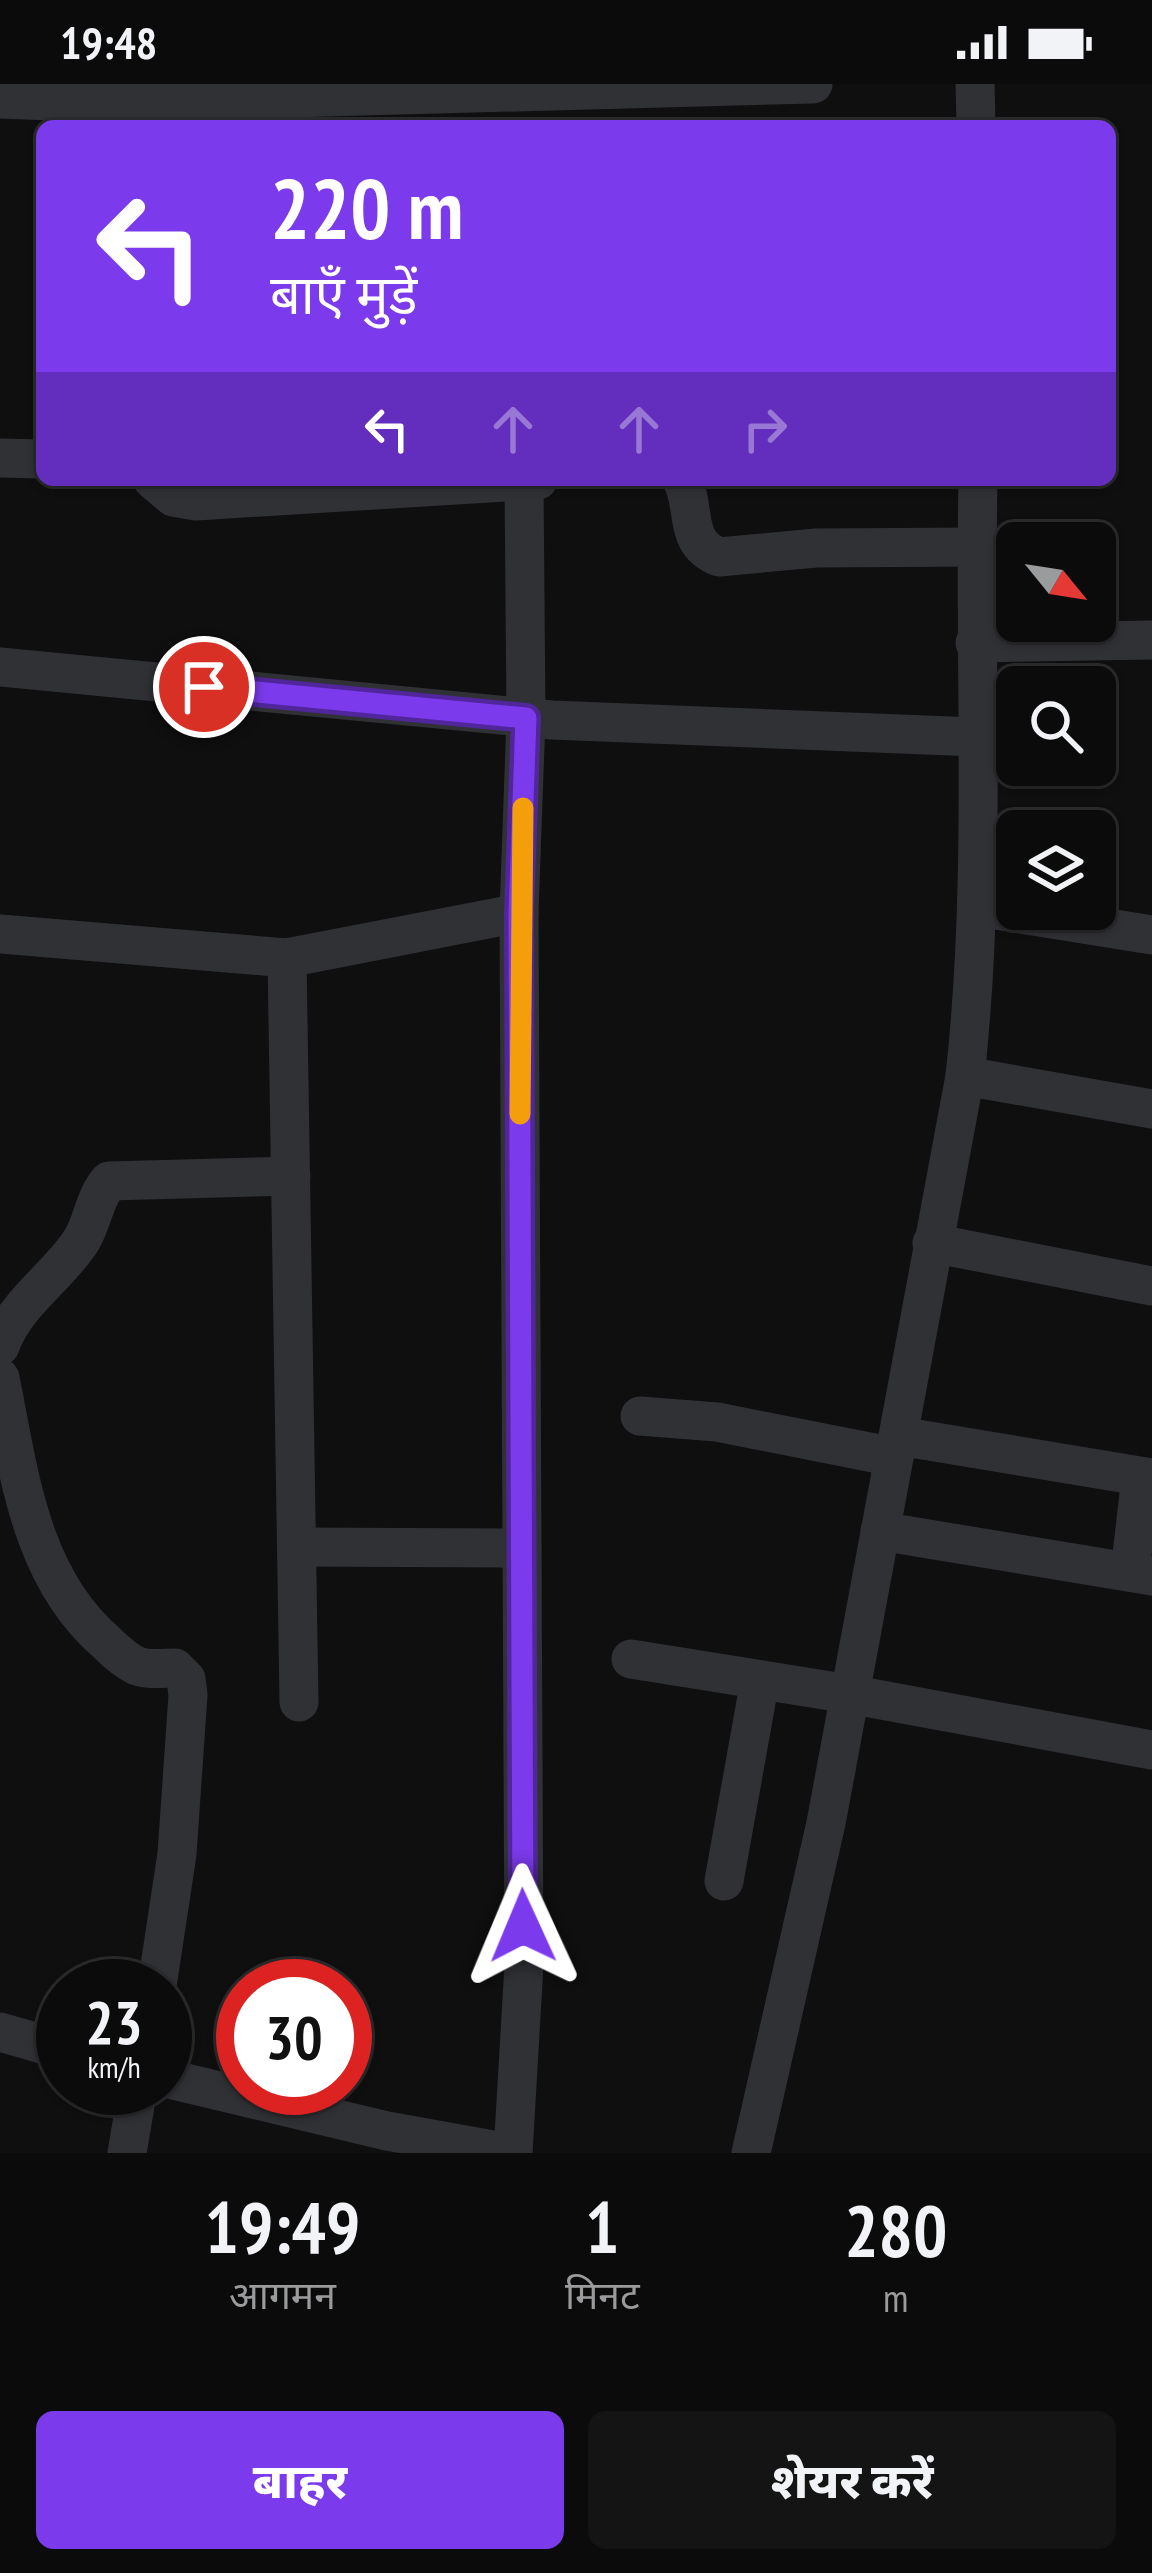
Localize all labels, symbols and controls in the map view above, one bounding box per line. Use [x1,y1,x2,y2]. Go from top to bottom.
text: 19:48 [60,13,157,71]
text: 220 m [270,153,463,262]
icon: left [72,168,228,324]
text: बाएँ मुड़ें [270,259,417,329]
icon: left [354,396,420,462]
icon: ahead [480,396,546,462]
icon: ahead [606,396,672,462]
icon: right [732,396,798,462]
north arrow [996,522,1116,642]
map controls [996,522,1116,930]
pin [153,636,255,738]
icon: arrive [171,654,237,720]
button: search [996,666,1116,786]
button: layers [996,810,1116,930]
position arrow [460,1863,586,1989]
speed limit sign: 30 [216,1959,372,2115]
text: 23 [85,1983,143,2061]
text: km/h [87,2047,141,2086]
text: 19:49 [205,2180,360,2273]
text: 1 [585,2180,619,2273]
text: 280 [844,2183,947,2276]
text: आगमन [229,2269,336,2320]
text: मिनट [565,2269,640,2320]
text: m [883,2272,908,2323]
button: बाहर [36,2411,564,2549]
button: शेयर करें [588,2411,1116,2549]

